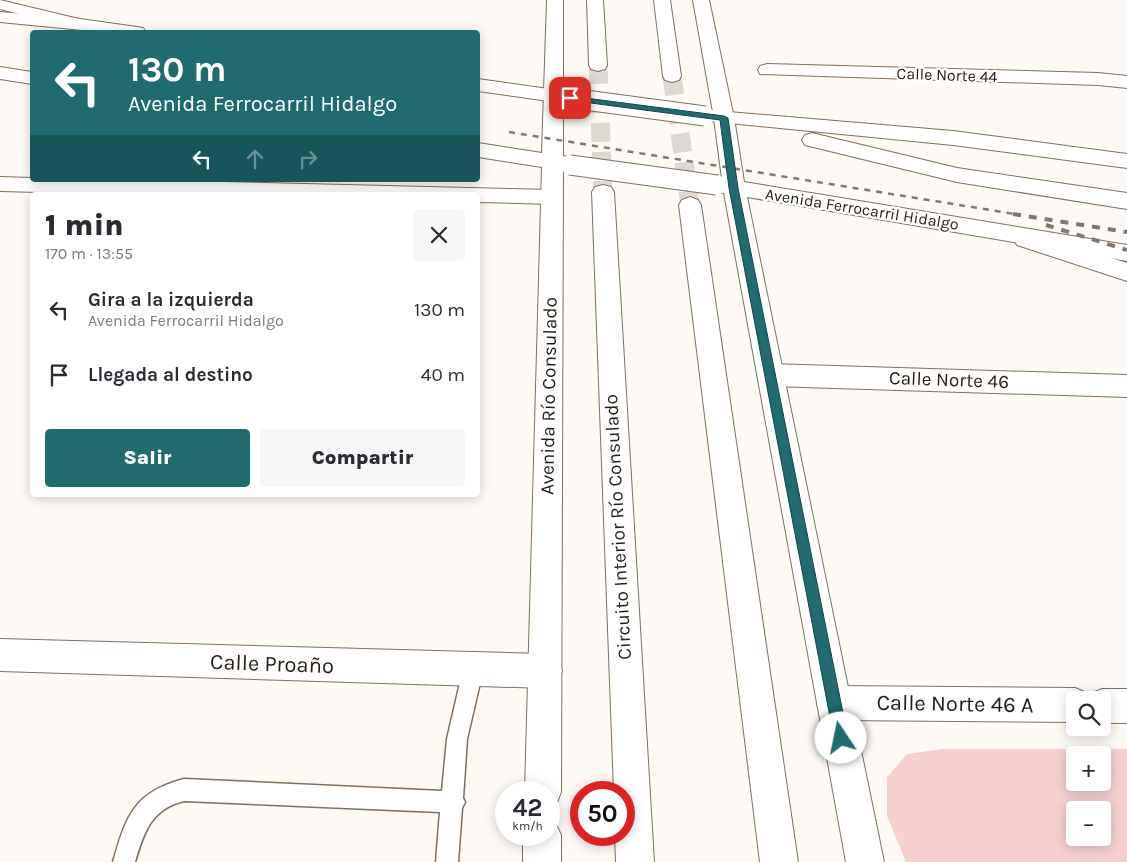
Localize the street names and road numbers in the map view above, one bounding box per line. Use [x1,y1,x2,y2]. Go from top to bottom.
street label: Calle Norte 44 [896,64,998,86]
street label: Avenida Ferrocarril Hidalgo [764,184,960,234]
street label: Avenida Río Consulado [536,297,562,495]
street label: Calle Norte 46 [889,367,1009,393]
street label: Circuito Interior Río Consulado [600,394,636,660]
street label: Calle Proaño [210,649,334,679]
street label: Calle Norte 46 A [876,690,1034,718]

